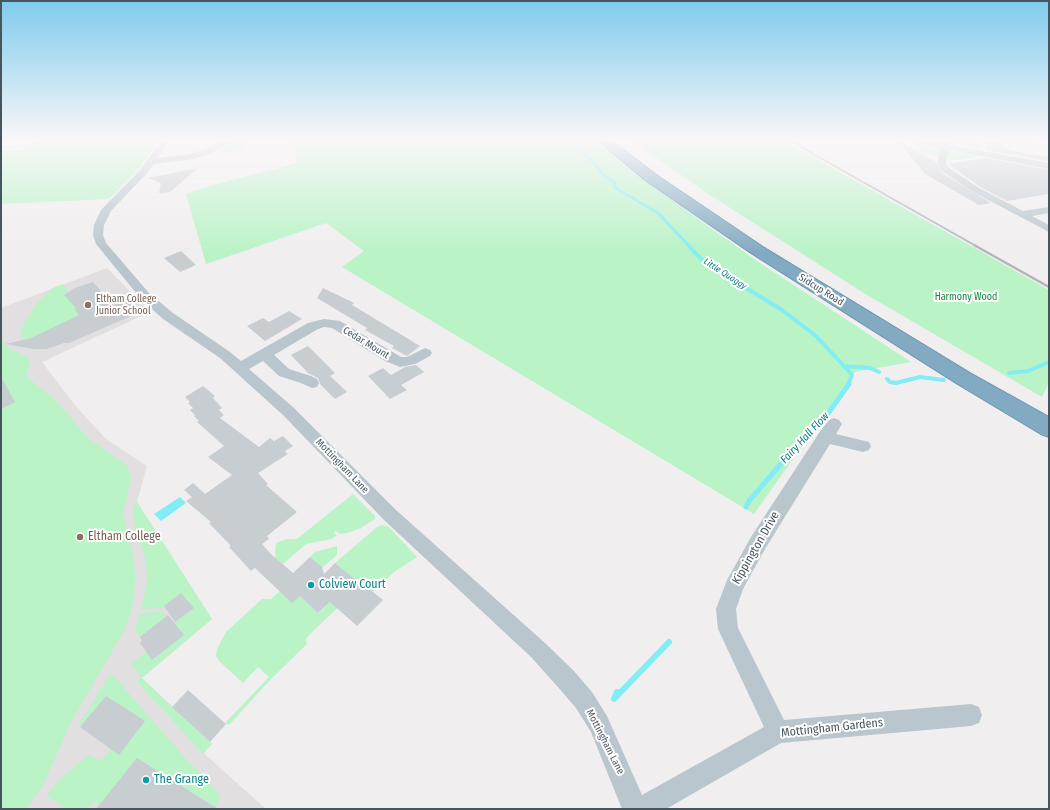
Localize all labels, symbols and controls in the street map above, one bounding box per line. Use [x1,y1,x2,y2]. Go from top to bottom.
water label: Little Quaggy [702,256,748,292]
street label: Sidcup Road [796,271,846,309]
park label: Harmony Wood [935,291,997,303]
place label: Eltham College Junior School [96,293,157,316]
marker: Eltham College Junior School [83,300,93,310]
street label: Cedar Mount [341,324,391,362]
water label: Fairy Hall Flow [778,410,832,466]
street label: Mottingham Lane [313,436,371,496]
street label: Kippington Drive [729,509,783,587]
place label: Eltham College [88,530,161,544]
marker: Eltham College [75,532,85,542]
place label: Colview Court [319,578,386,592]
marker: Colview Court [306,580,316,590]
street label: Mottingham Lane [584,708,626,776]
street label: Mottingham Gardens [780,715,884,741]
place label: The Grange [154,773,209,787]
marker: The Grange [141,775,151,785]

